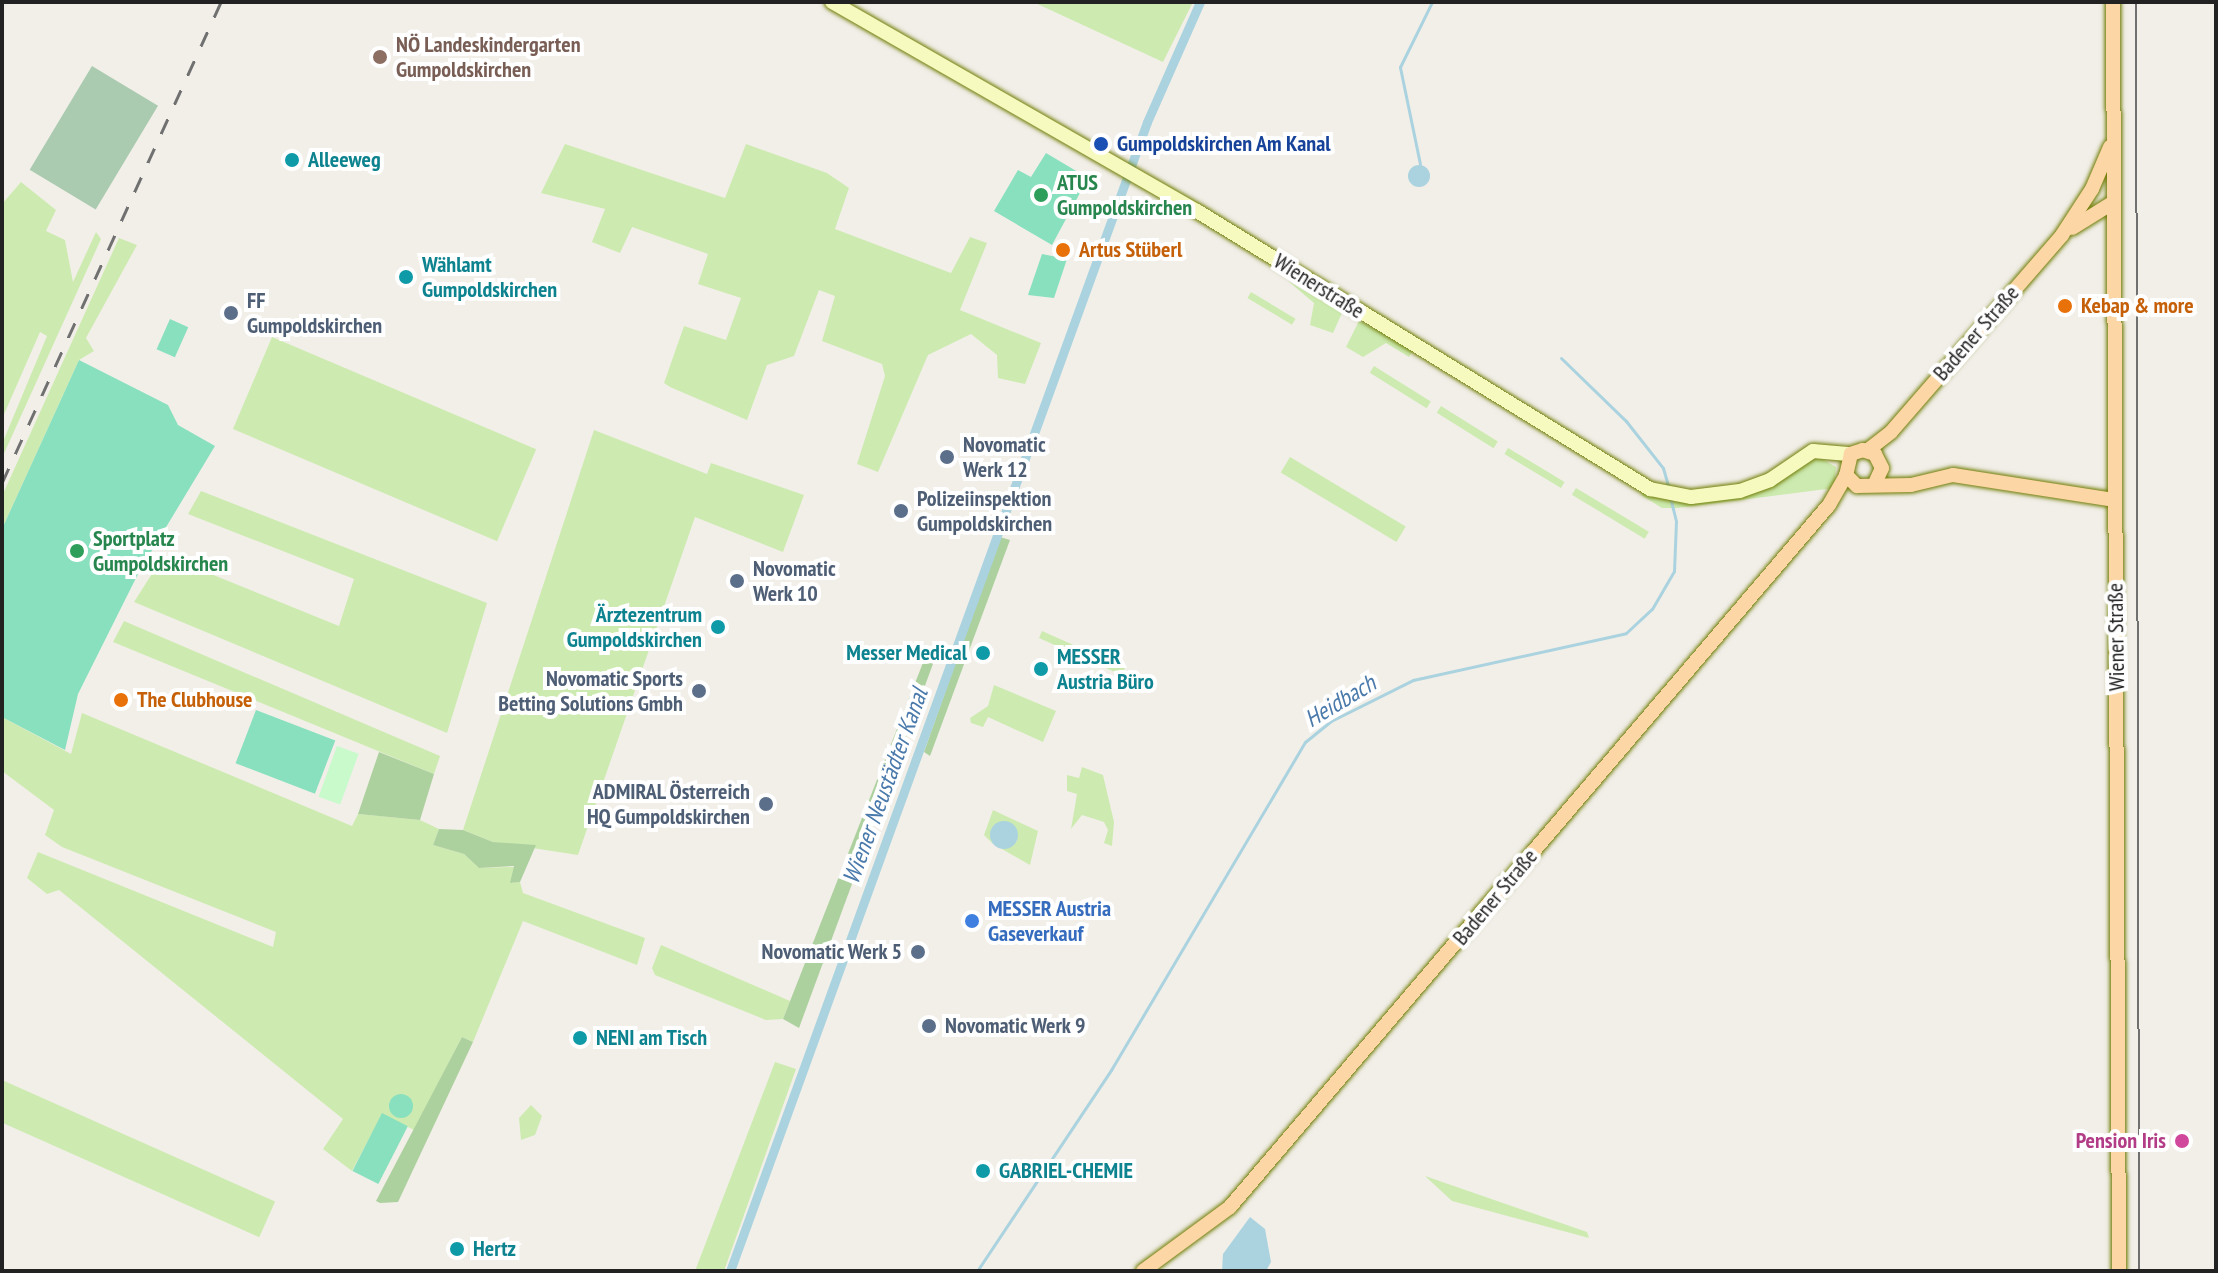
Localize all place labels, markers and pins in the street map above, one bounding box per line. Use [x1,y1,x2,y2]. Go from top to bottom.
place label: NÖ Landeskindergarten Gumpoldskirchen [396,31,581,82]
marker: NÖ Landeskindergarten Gumpoldskirchen [371,48,389,66]
place label: Gumpoldskirchen Am Kanal [1117,131,1331,157]
marker: Gumpoldskirchen Am Kanal [1092,135,1110,153]
place label: Alleeweg [308,147,381,173]
marker: Alleeweg [283,151,301,169]
place label: ATUS Gumpoldskirchen [1057,169,1192,220]
marker: ATUS Gumpoldskirchen [1032,186,1050,204]
place label: Artus Stüberl [1079,237,1182,263]
marker: Artus Stüberl [1054,241,1072,259]
place label: Wählamt Gumpoldskirchen [422,251,557,302]
marker: Wählamt Gumpoldskirchen [397,268,415,286]
place label: FF Gumpoldskirchen [247,287,382,338]
place label: Kebap & more [2081,293,2194,319]
marker: Kebap & more [2056,297,2074,315]
marker: FF Gumpoldskirchen [222,304,240,322]
place label: Novomatic Werk 12 [963,431,1046,482]
marker: Novomatic Werk 12 [938,448,956,466]
place label: Polizeiinspektion Gumpoldskirchen [917,485,1052,536]
marker: Polizeiinspektion Gumpoldskirchen [892,502,910,520]
place label: Sportplatz Gumpoldskirchen [93,525,228,576]
marker: Sportplatz Gumpoldskirchen [68,542,86,560]
place label: Novomatic Werk 10 [753,555,836,606]
marker: Novomatic Werk 10 [728,572,746,590]
place label: Ärztezentrum Gumpoldskirchen [567,601,702,652]
marker: Ärztezentrum Gumpoldskirchen [709,618,727,636]
place label: Messer Medical [846,640,967,666]
place label: MESSER Austria Büro [1057,643,1154,694]
marker: Messer Medical [974,644,992,662]
marker: MESSER Austria Büro [1032,660,1050,678]
place label: Novomatic Sports Betting Solutions Gmbh [498,665,683,716]
marker: Novomatic Sports Betting Solutions Gmbh [690,682,708,700]
place label: The Clubhouse [137,687,253,713]
marker: The Clubhouse [112,691,130,709]
place label: ADMIRAL Österreich HQ Gumpoldskirchen [586,778,750,830]
marker: ADMIRAL Österreich HQ Gumpoldskirchen [757,795,775,813]
place label: MESSER Austria Gaseverkauf [988,895,1112,946]
marker: MESSER Austria Gaseverkauf [963,912,981,930]
place label: Novomatic Werk 5 [760,939,902,965]
marker: Novomatic Werk 5 [909,943,927,961]
place label: Novomatic Werk 9 [945,1013,1087,1039]
marker: Novomatic Werk 9 [920,1017,938,1035]
place label: NENI am Tisch [596,1025,708,1051]
marker: NENI am Tisch [571,1029,589,1047]
place label: Pension Iris [2076,1128,2166,1154]
marker: Pension Iris [2173,1132,2191,1150]
place label: GABRIEL-CHEMIE [999,1158,1133,1184]
marker: GABRIEL-CHEMIE [974,1162,992,1180]
place label: Hertz [473,1236,516,1262]
marker: Hertz [448,1240,466,1258]

